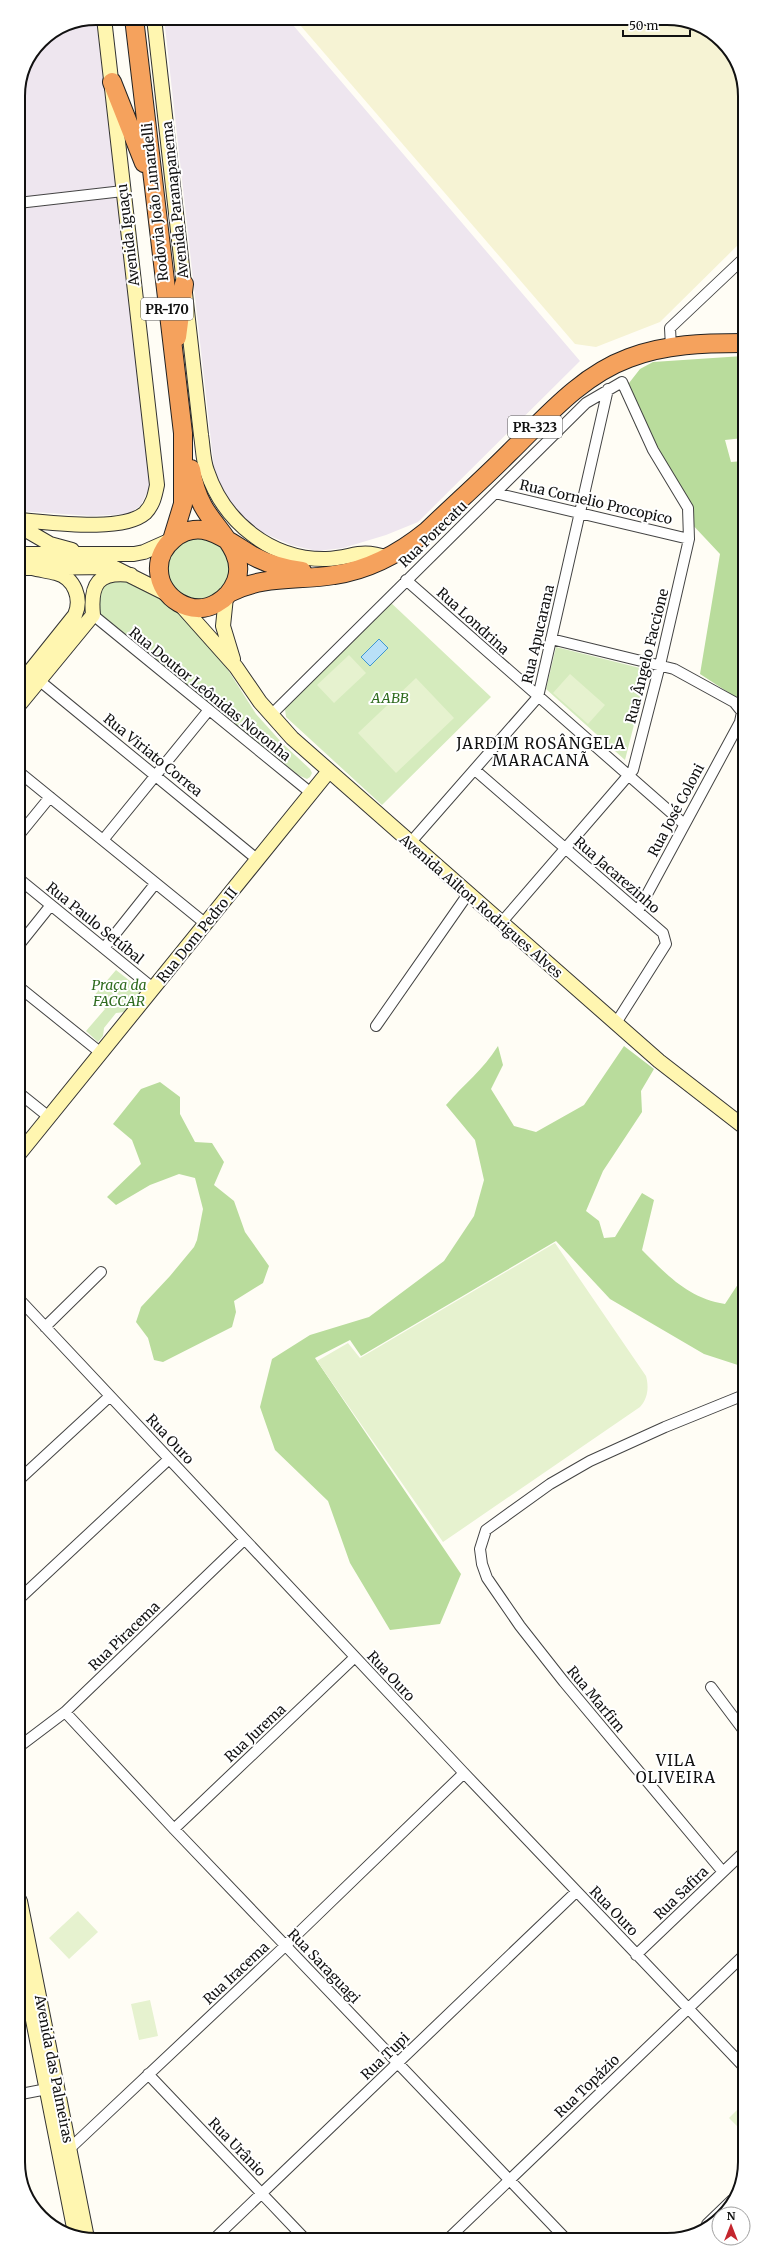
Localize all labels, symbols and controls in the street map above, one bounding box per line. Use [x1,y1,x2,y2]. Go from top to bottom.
scale bar [623,12,690,38]
text: 50 m [629,18,658,33]
street label: Avenida Paranapanema [158,120,192,281]
street label: Rodovia João Lunardelli [138,121,172,282]
street label: Avenida Iguaçu [113,183,143,288]
road number: PR-170 [141,298,193,320]
road number: PR-323 [508,416,562,438]
street label: Rua Cornelio Procopico [518,476,674,528]
street label: Rua Porecatu [395,497,471,571]
street label: Rua Apucarana [518,582,558,685]
street label: Rua Londrina [433,584,513,659]
street label: Rua Ângelo Faccione [622,587,672,725]
street label: Rua Doutor Leônidas Noronha [125,623,295,765]
park label: AABB [370,689,409,707]
street label: Rua Viriato Correa [100,710,206,801]
district label: JARDIM ROSÂNGELA MARACANÃ [455,733,626,770]
street label: Rua José Coloni [644,760,708,860]
street label: Avenida Ailton Rodrigues Alves [395,830,566,982]
street label: Rua Jacarezinho [570,833,664,917]
street label: Rua Paulo Setúbal [43,878,148,968]
street label: Rua Dom Pedro II [153,884,241,986]
park label: Praça da FACCAR [91,976,147,1010]
street label: Rua Ouro [142,1410,198,1468]
street label: Rua Piracema [85,1597,164,1674]
street label: Rua Ouro [363,1647,419,1705]
street label: Rua Marfim [563,1662,629,1736]
street label: Rua Jurema [221,1700,290,1766]
district label: VILA OLIVEIRA [636,1751,716,1787]
street label: Rua Safira [650,1862,712,1923]
street label: Rua Ouro [586,1882,642,1940]
street label: Rua Saraguagi [284,1925,364,2007]
street label: Rua Iracema [199,1938,273,2008]
street label: Avenida das Palmeiras [31,1992,77,2145]
street label: Rua Tupi [357,2028,413,2084]
street label: Rua Topázio [551,2051,623,2121]
street label: Rua Urânio [205,2114,269,2180]
north arrow [711,2206,751,2246]
text: N [727,2209,736,2223]

